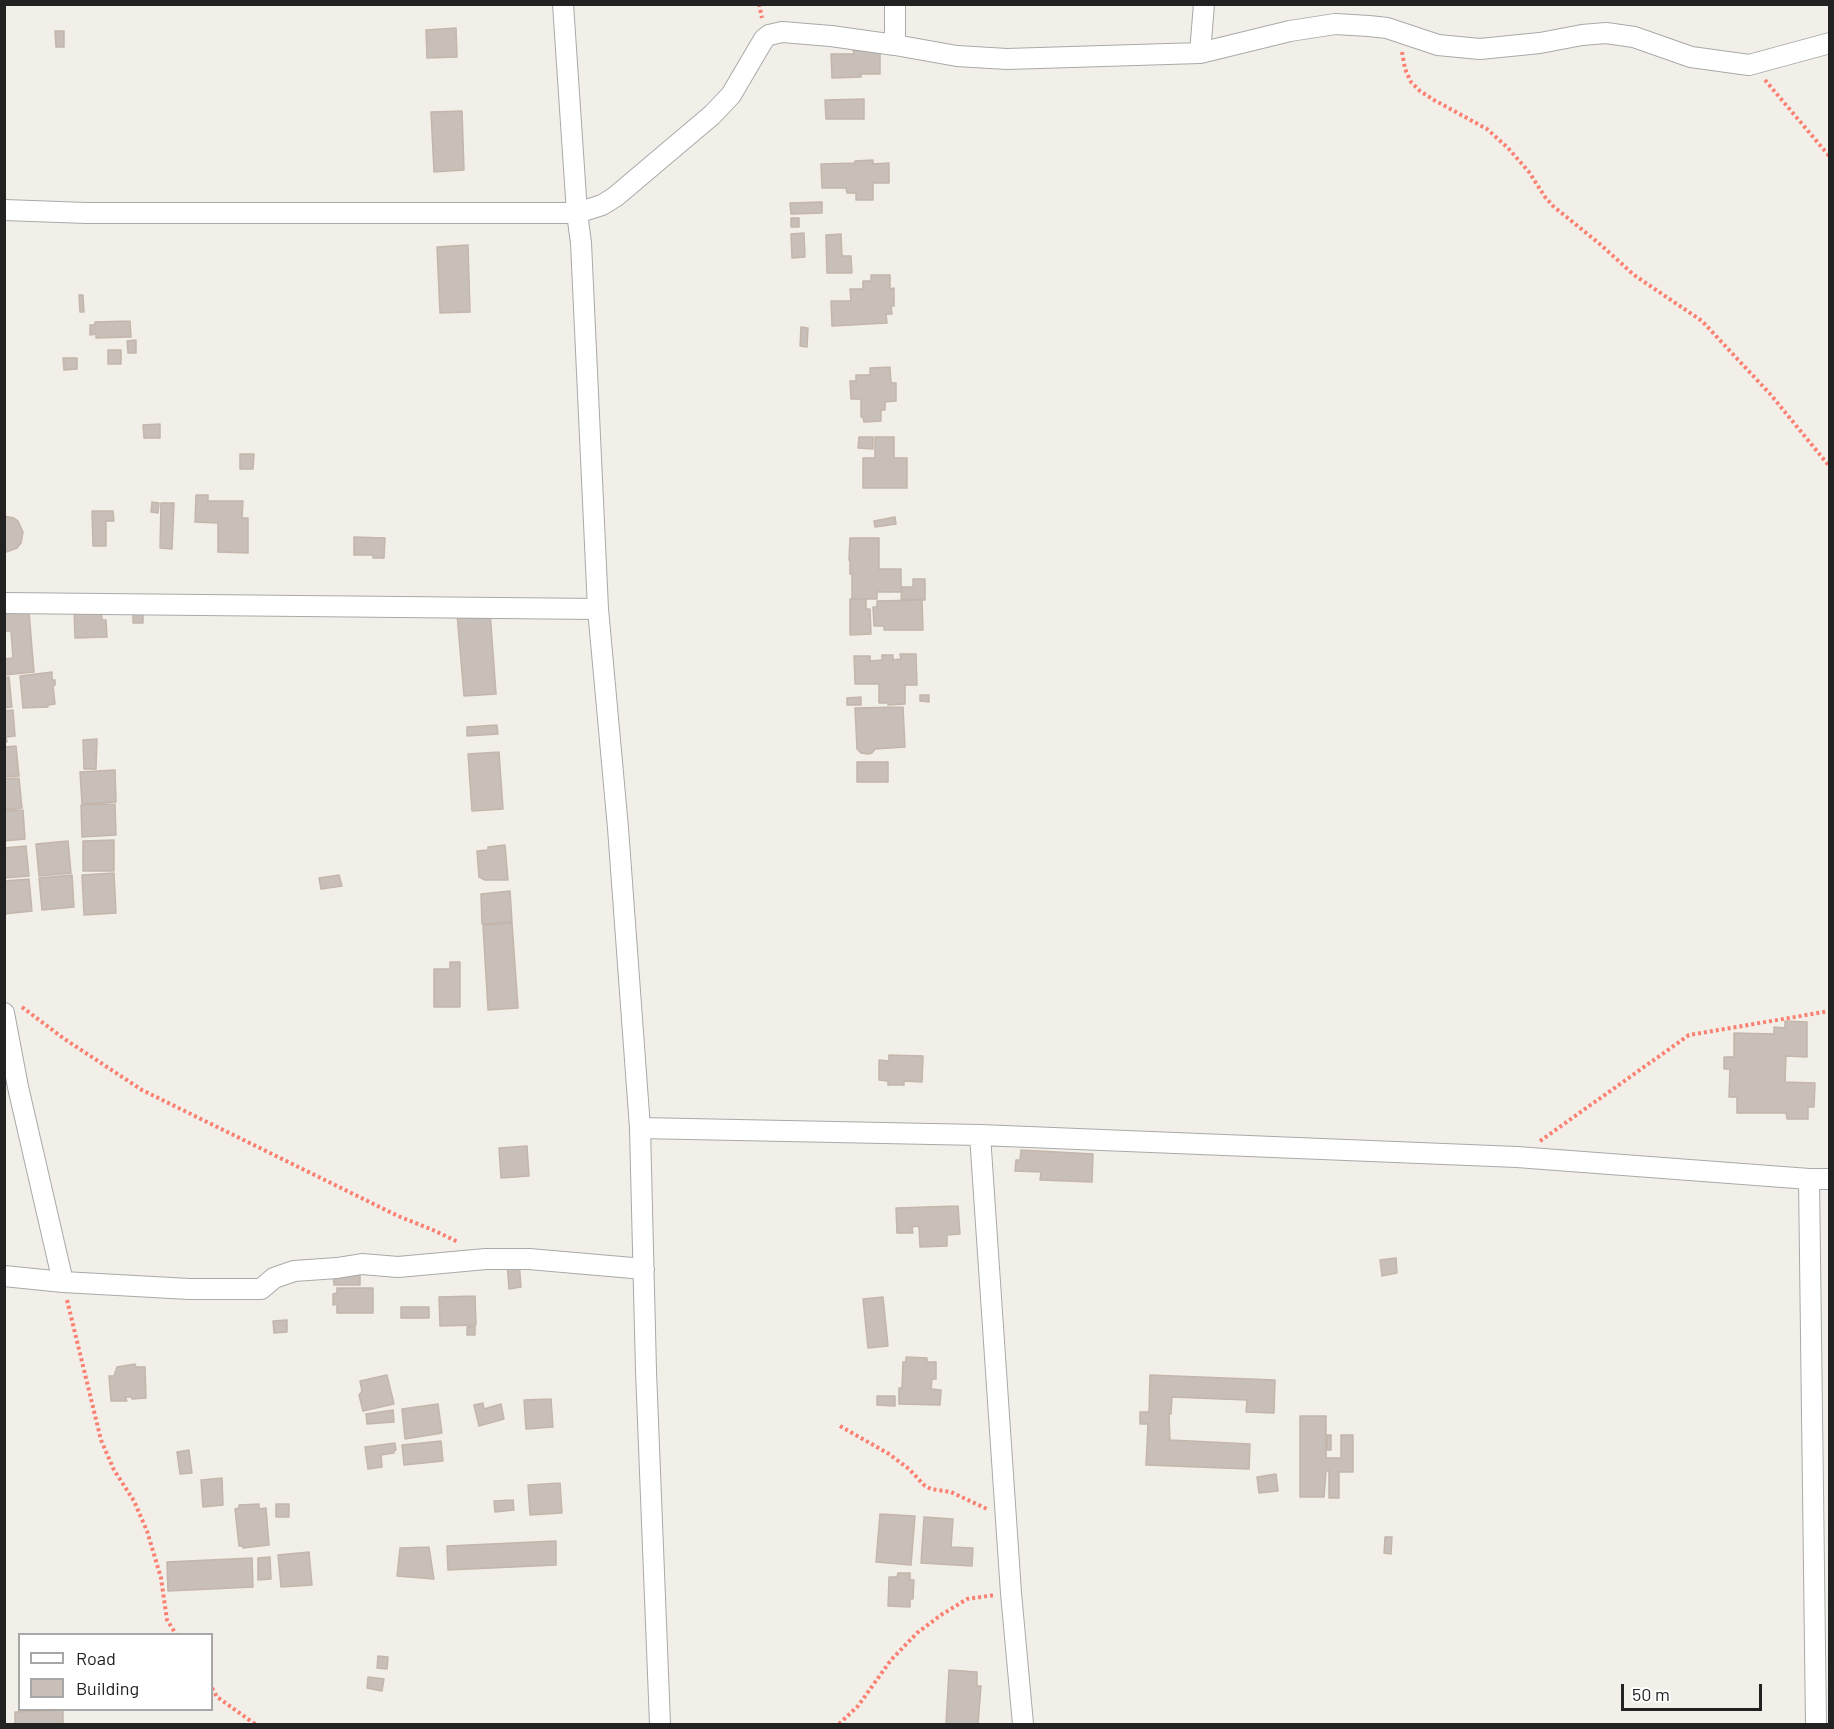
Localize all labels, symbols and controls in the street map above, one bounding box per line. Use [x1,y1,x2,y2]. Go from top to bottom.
legend [18,1633,213,1711]
text: Road [76,1647,116,1669]
scale bar [1624,1672,1765,1710]
text: Building [76,1677,139,1699]
text: 50 m [1632,1683,1670,1705]

